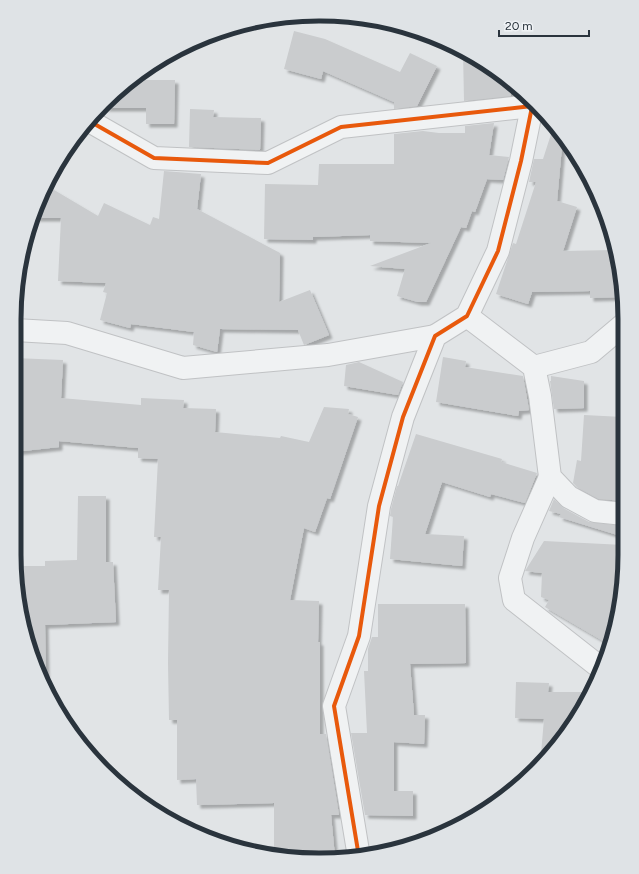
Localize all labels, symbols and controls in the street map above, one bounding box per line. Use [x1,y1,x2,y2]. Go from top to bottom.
scale bar [499,12,589,38]
text: 20 m [505,19,533,33]

